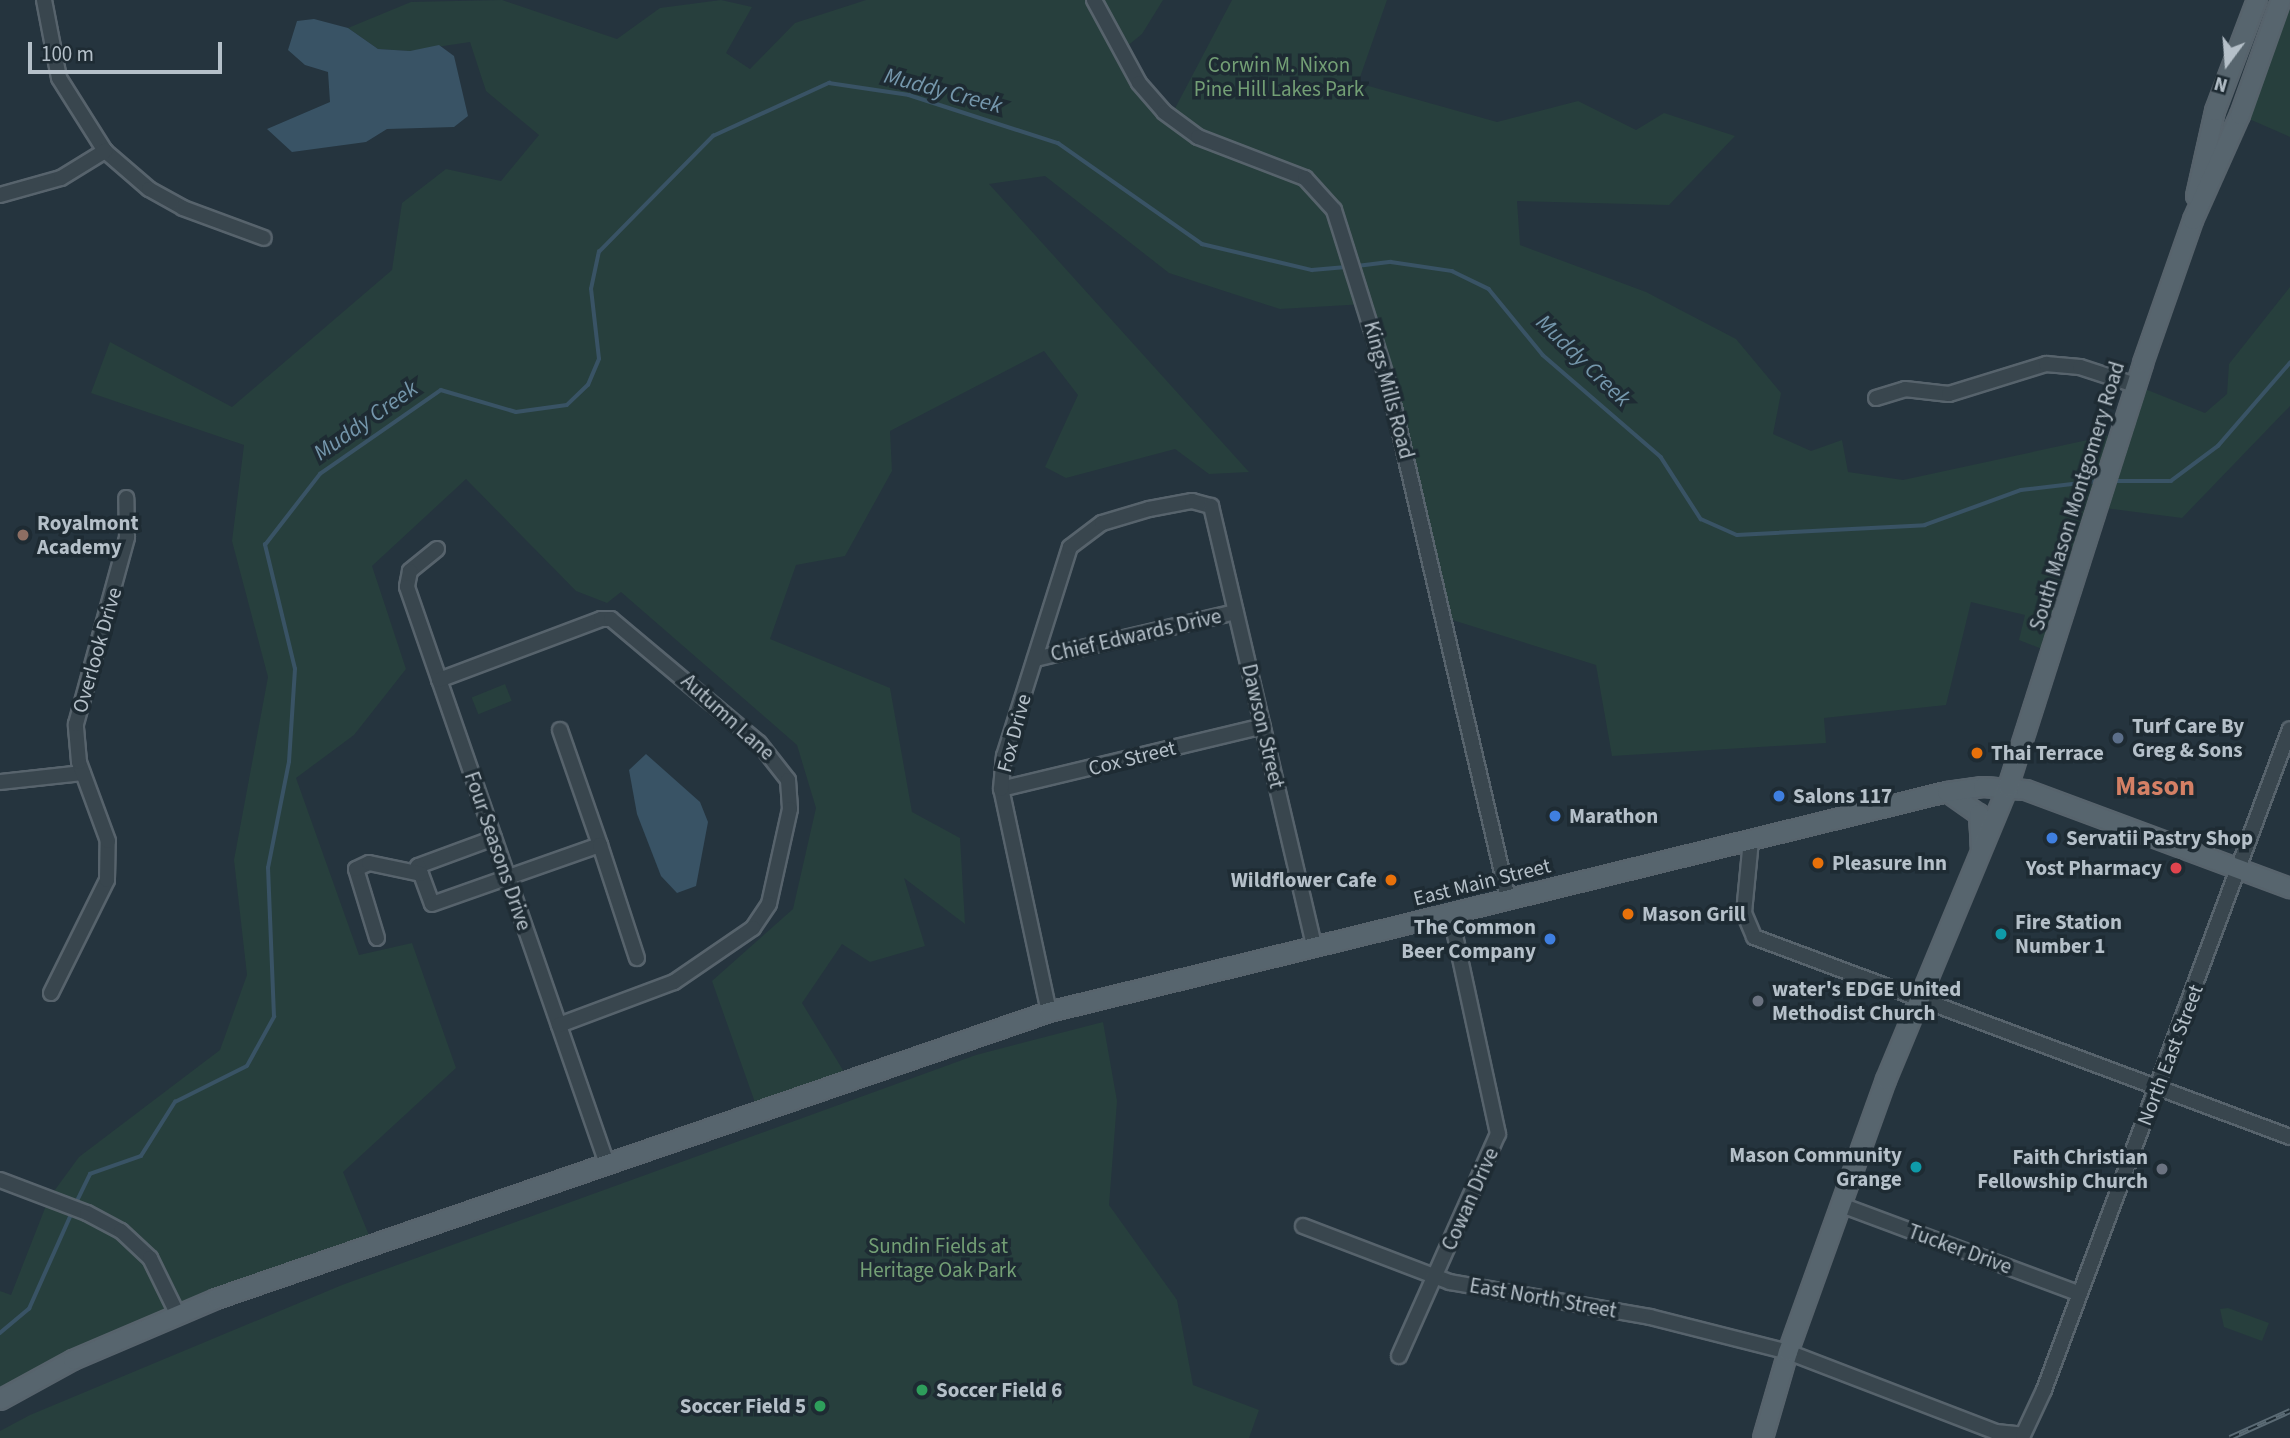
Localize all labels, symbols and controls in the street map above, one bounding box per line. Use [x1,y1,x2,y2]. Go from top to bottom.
scale bar [32,28,226,72]
north arrow [2192,28,2262,98]
text: 100 m [41,39,94,69]
park label: Corwin M. Nixon Pine Hill Lakes Park [1194,52,1364,102]
water label: Muddy Creek [881,62,1005,120]
text: N [2211,69,2231,98]
water label: Muddy Creek [1530,309,1636,413]
street label: Kings Mills Road [1359,318,1419,462]
street label: South Mason Montgomery Road [2024,358,2130,634]
water label: Muddy Creek [309,375,423,467]
place label: Royalmont Academy [37,510,138,560]
marker: Royalmont Academy [15,527,31,543]
street label: Overlook Drive [67,584,127,716]
street label: Chief Edwards Drive [1048,603,1224,667]
street label: Dawson Street [1236,661,1290,791]
street label: Autumn Lane [676,668,780,766]
street label: Fox Drive [991,691,1037,775]
place label: Turf Care By Greg & Sons [2132,713,2244,763]
marker: Turf Care By Greg & Sons [2110,730,2126,746]
street label: Cox Street [1086,735,1178,781]
place label: Thai Terrace [1991,740,2104,766]
marker: Thai Terrace [1969,745,1985,761]
street label: Four Seasons Drive [459,768,537,934]
district label: Mason [2115,769,2195,803]
place label: Salons 117 [1793,783,1892,809]
marker: Salons 117 [1771,788,1787,804]
place label: Marathon [1569,803,1658,829]
marker: Marathon [1547,808,1563,824]
place label: Servatii Pastry Shop [2066,825,2253,851]
marker: Servatii Pastry Shop [2044,830,2060,846]
place label: Pleasure Inn [1832,850,1947,876]
street label: East Main Street [1411,853,1553,911]
marker: Pleasure Inn [1810,855,1826,871]
place label: Yost Pharmacy [2026,855,2162,881]
marker: Yost Pharmacy [2168,860,2184,876]
place label: Wildflower Cafe [1231,867,1377,893]
marker: Wildflower Cafe [1383,872,1399,888]
place label: Mason Grill [1642,901,1746,927]
marker: Mason Grill [1620,906,1636,922]
place label: Fire Station Number 1 [2015,909,2122,959]
place label: The Common Beer Company [1401,914,1536,964]
marker: Fire Station Number 1 [1993,926,2009,942]
marker: The Common Beer Company [1542,931,1558,947]
place label: water's EDGE United Methodist Church [1772,976,1961,1026]
street label: North East Street [2132,981,2208,1129]
marker: water's EDGE United Methodist Church [1750,993,1766,1009]
place label: Mason Community Grange [1729,1142,1902,1192]
street label: Cowan Drive [1436,1144,1504,1254]
place label: Faith Christian Fellowship Church [1977,1144,2148,1194]
marker: Mason Community Grange [1908,1159,1924,1175]
marker: Faith Christian Fellowship Church [2154,1161,2170,1177]
street label: Tucker Drive [1905,1219,2015,1279]
park label: Sundin Fields at Heritage Oak Park [859,1233,1017,1283]
street label: East North Street [1467,1273,1619,1323]
place label: Soccer Field 6 [936,1377,1062,1403]
marker: Soccer Field 6 [914,1382,930,1398]
place label: Soccer Field 5 [680,1393,806,1419]
marker: Soccer Field 5 [812,1398,828,1414]

